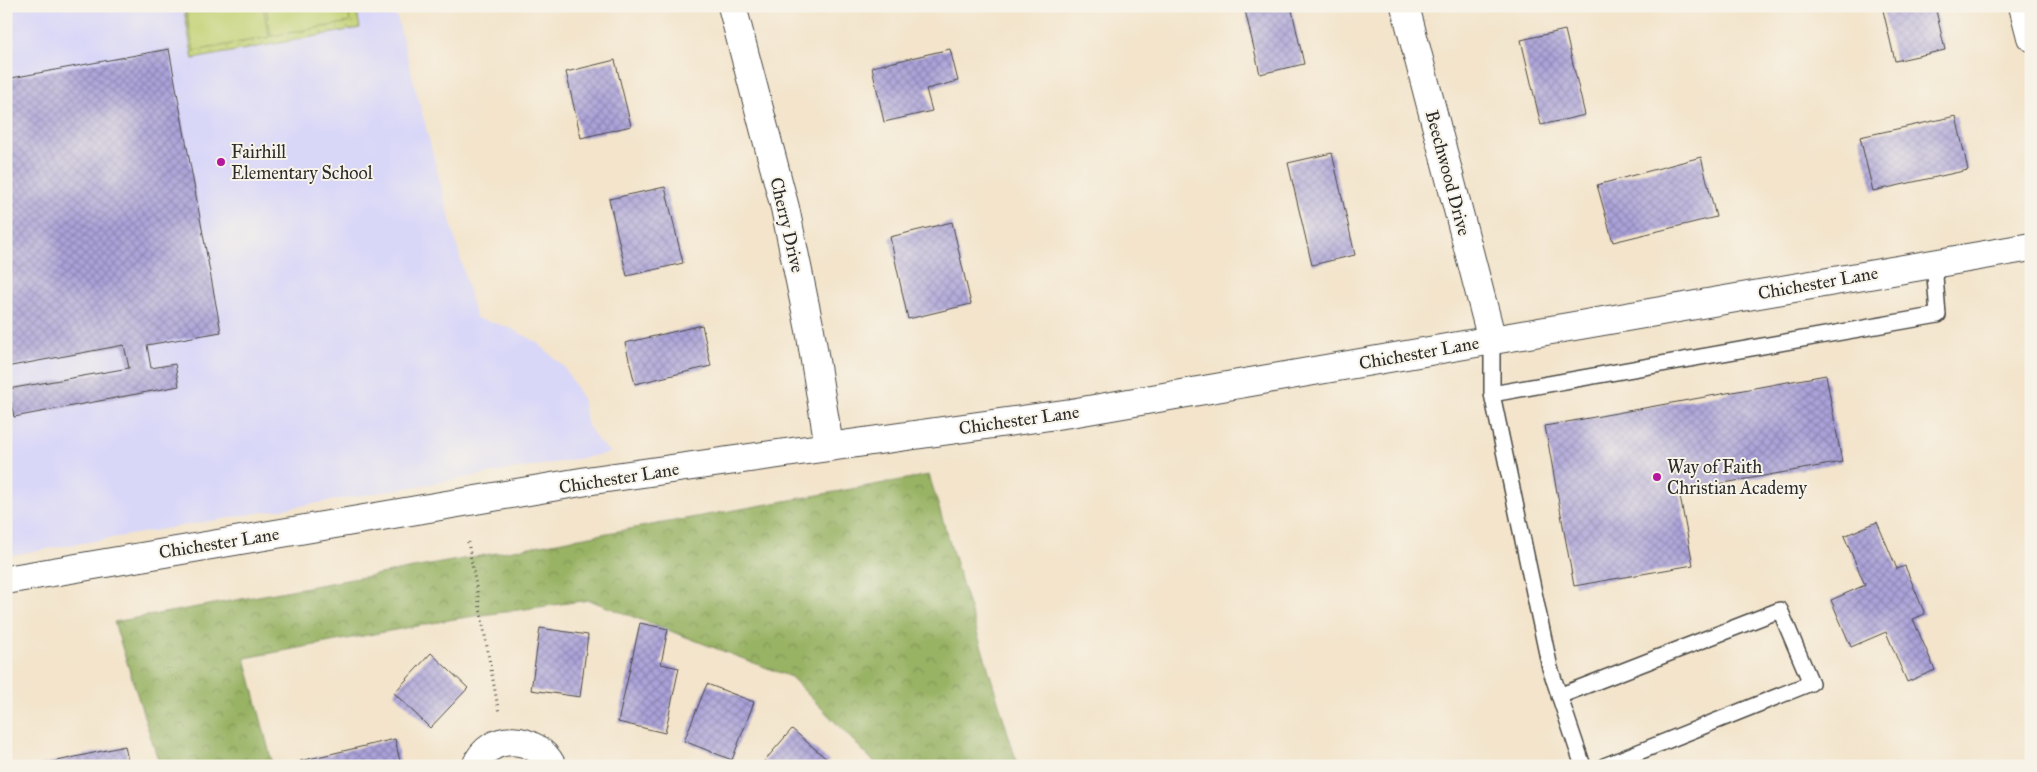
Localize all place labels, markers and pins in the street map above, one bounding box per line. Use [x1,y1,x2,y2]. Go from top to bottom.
place label: Fairhill Elementary School [231,141,373,184]
marker: Fairhill Elementary School [215,156,227,168]
place label: Way of Faith Christian Academy [1667,456,1808,499]
marker: Way of Faith Christian Academy [1651,471,1663,483]

